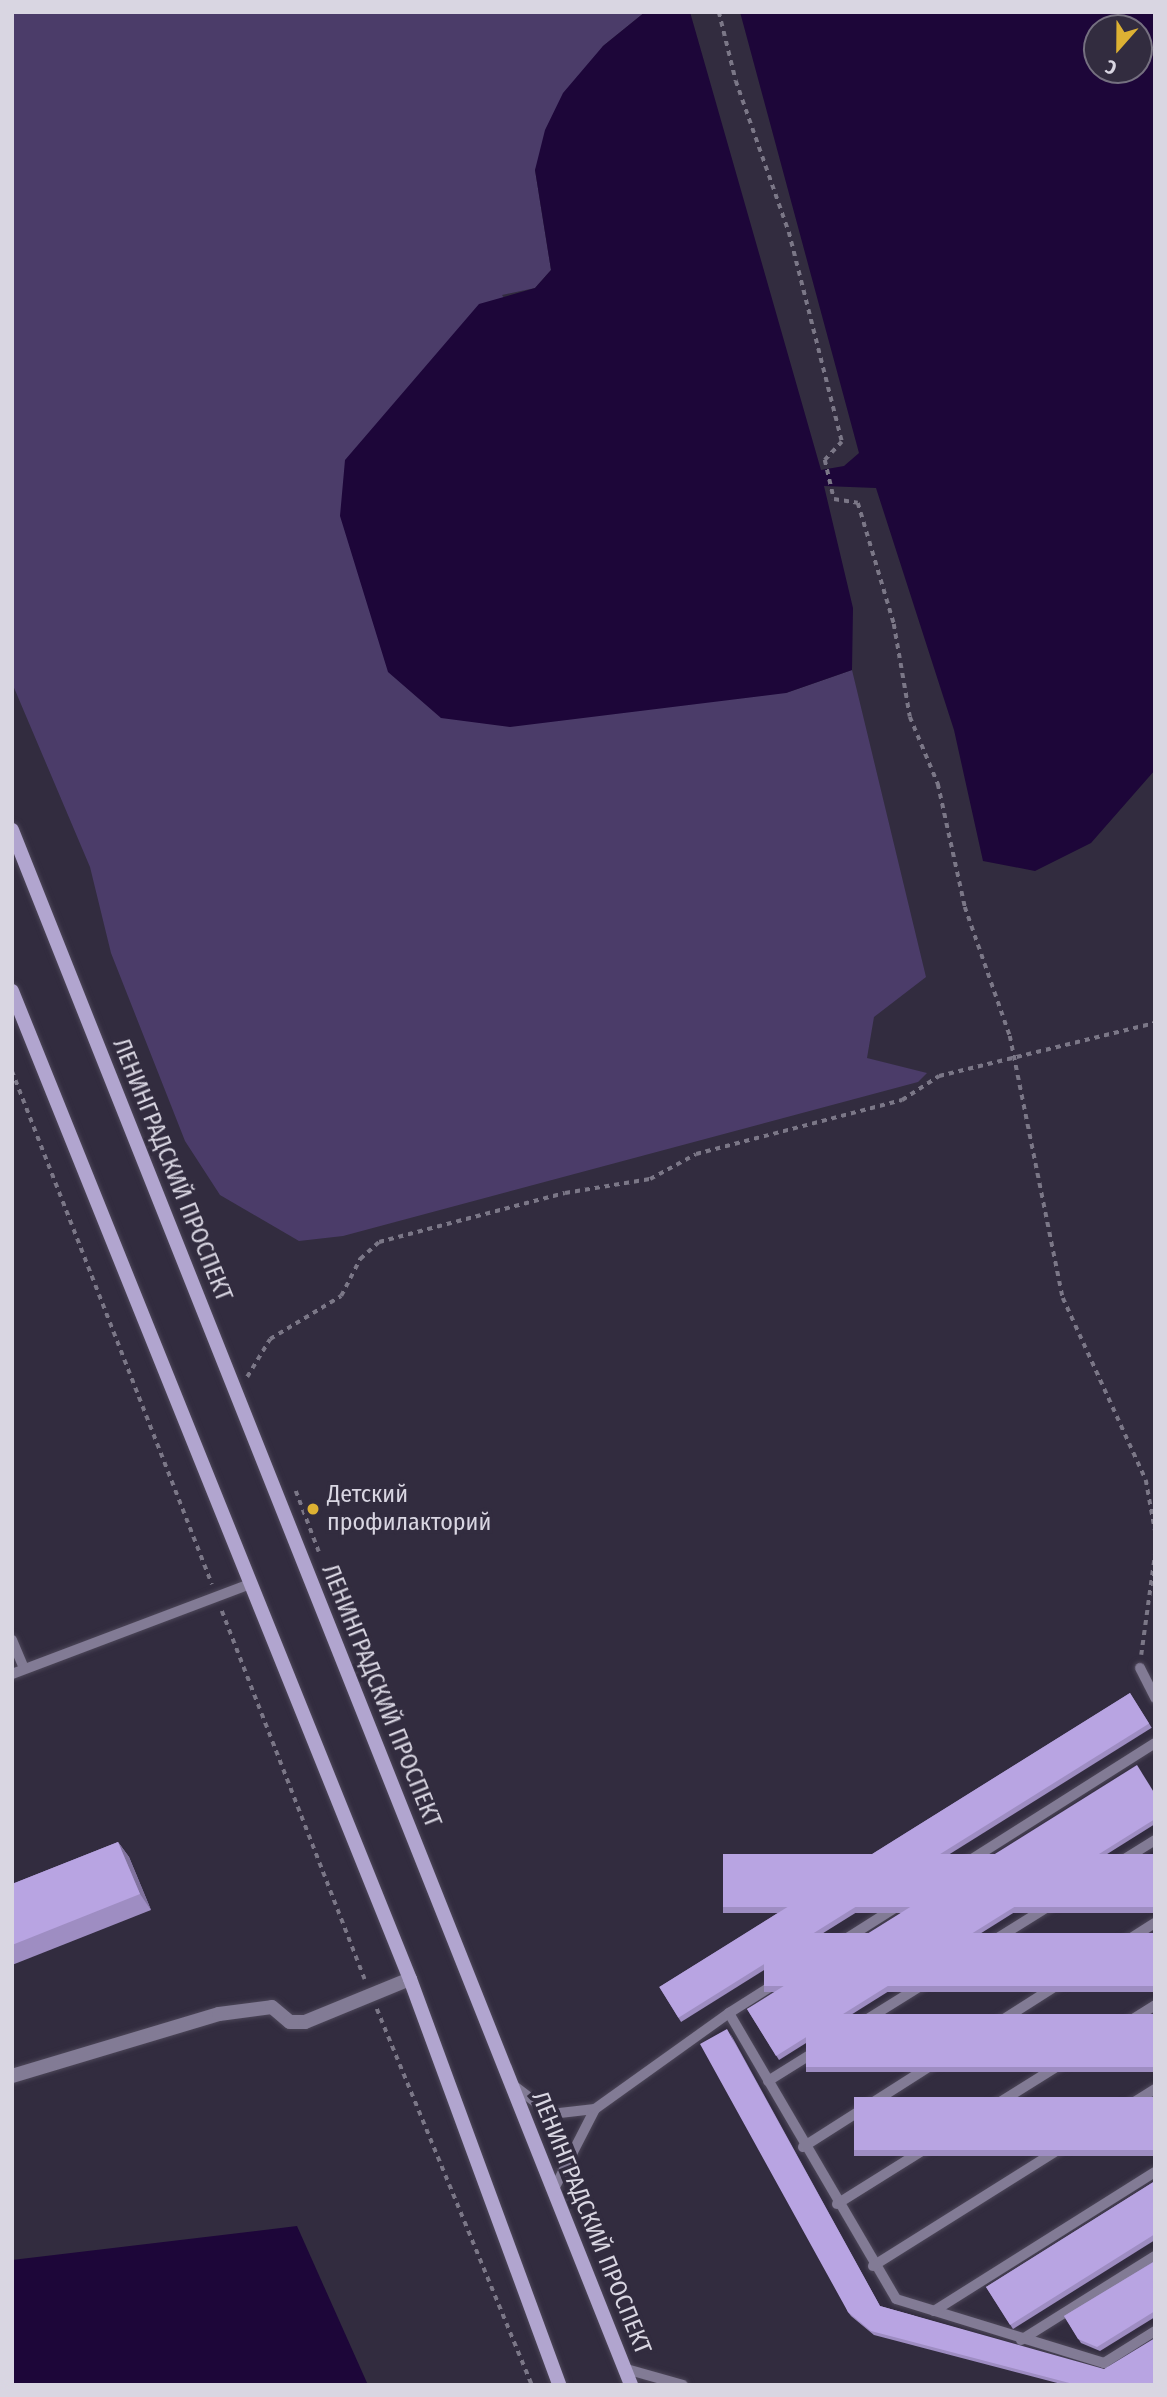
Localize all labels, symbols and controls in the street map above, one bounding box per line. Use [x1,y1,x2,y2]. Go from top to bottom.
north arrow [1083,14,1153,84]
text: С [1102,55,1120,80]
street label: ЛЕНИНГРАДСКИЙ ПРОСПЕКТ [106,1034,238,1306]
place label: Детский профилакторий [327,1481,491,1537]
marker: Детский профилакторий [305,1501,321,1517]
street label: ЛЕНИНГРАДСКИЙ ПРОСПЕКТ [315,1560,447,1832]
street label: ЛЕНИНГРАДСКИЙ ПРОСПЕКТ [525,2087,657,2359]

